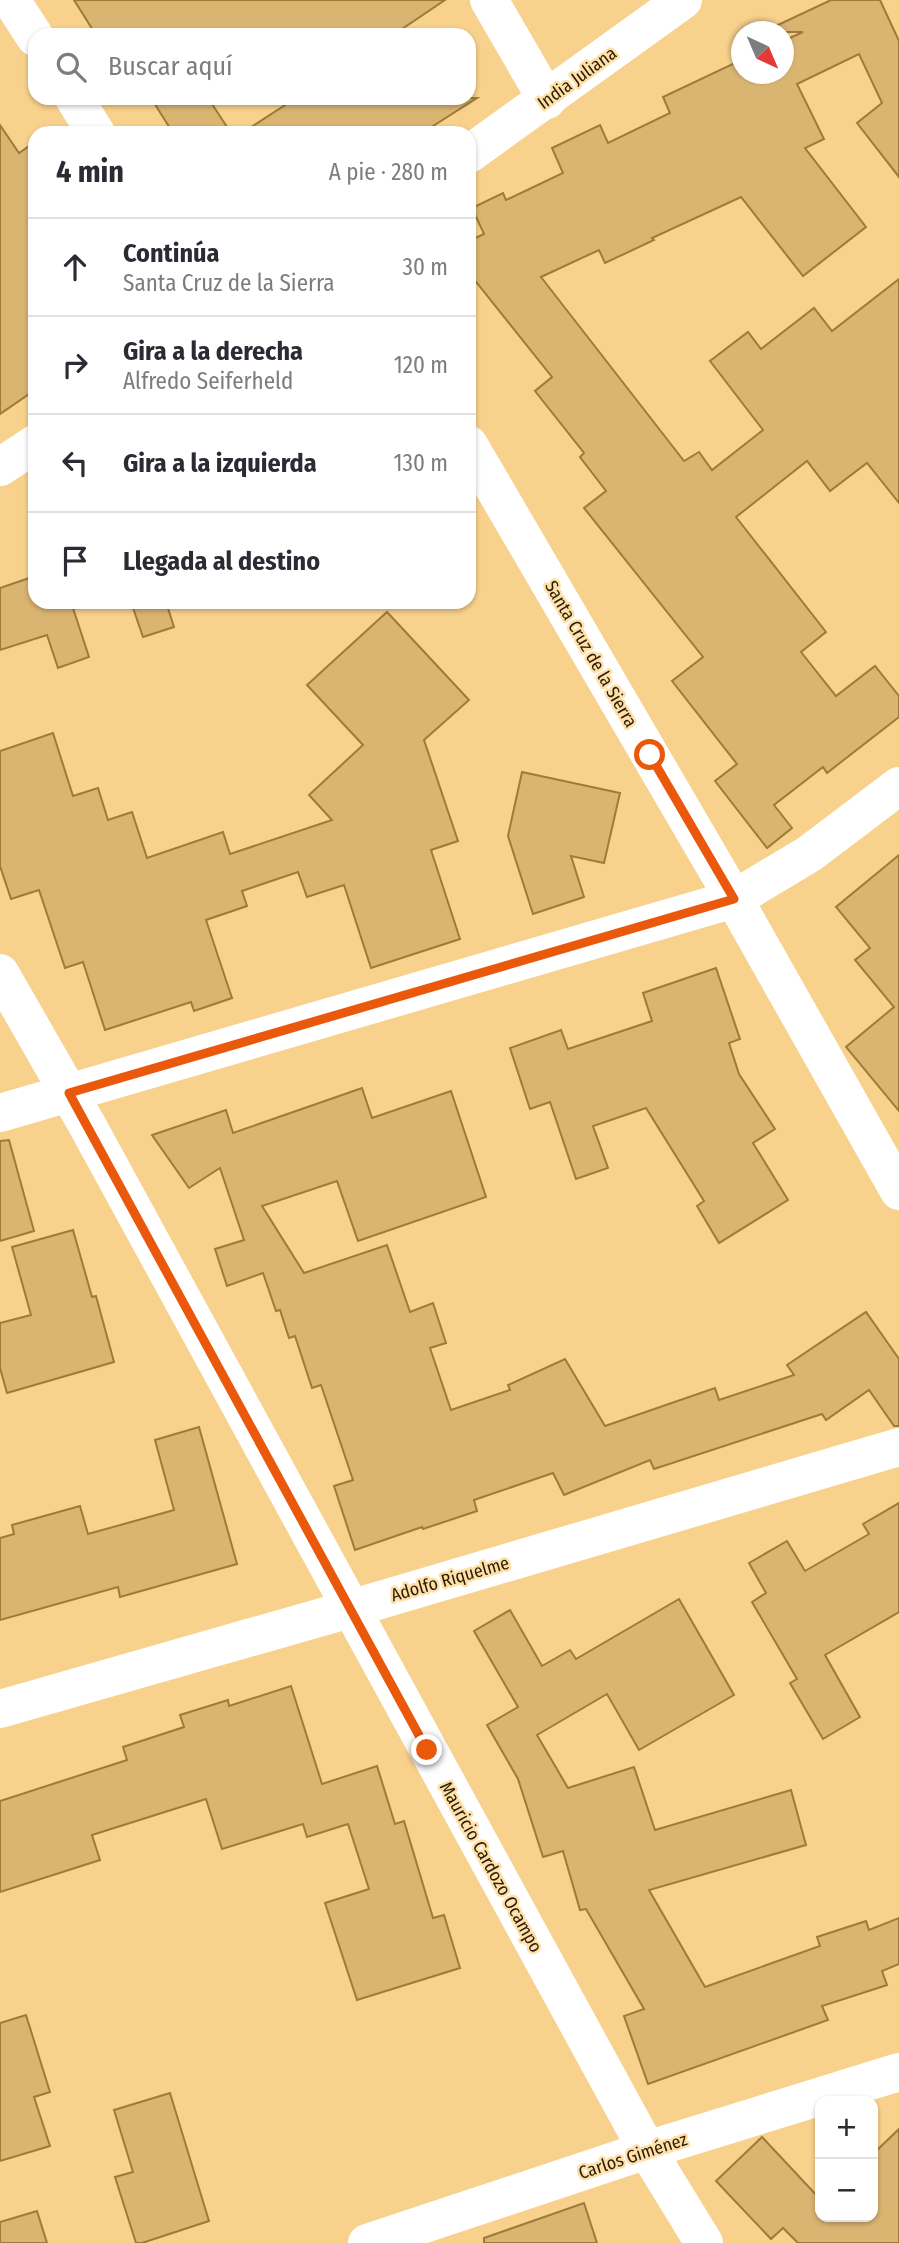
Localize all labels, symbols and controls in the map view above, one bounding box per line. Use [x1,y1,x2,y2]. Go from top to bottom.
north arrow [731,21,794,84]
search box [28,28,476,105]
street label: India Juliana [533,42,621,114]
icon: search [52,48,90,86]
text: Buscar aquí [108,51,233,82]
text: 4 min [56,154,124,190]
text: A pie · 280 m [329,158,448,186]
text: Continúa [123,238,220,269]
icon: ahead [56,248,94,286]
text: 30 m [403,253,448,281]
text: Santa Cruz de la Sierra [123,269,335,297]
text: Gira a la derecha [123,336,303,367]
icon: right [56,346,94,384]
text: 120 m [394,351,448,379]
text: Alfredo Seiferheld [123,367,293,395]
icon: left [56,444,94,482]
text: Gira a la izquierda [123,448,317,479]
text: 130 m [394,449,448,477]
icon: arrive [56,542,94,580]
text: Llegada al destino [123,546,320,577]
street label: Santa Cruz de la Sierra [540,577,642,731]
route start [634,739,665,770]
street label: Adolfo Riquelme [388,1552,512,1606]
route end [411,1734,442,1765]
street label: Mauricio Cardozo Ocampo [435,1778,547,1956]
map controls [815,2096,878,2222]
button: + [815,2096,878,2159]
street label: Carlos Giménez [576,2128,690,2184]
button: − [815,2159,878,2222]

